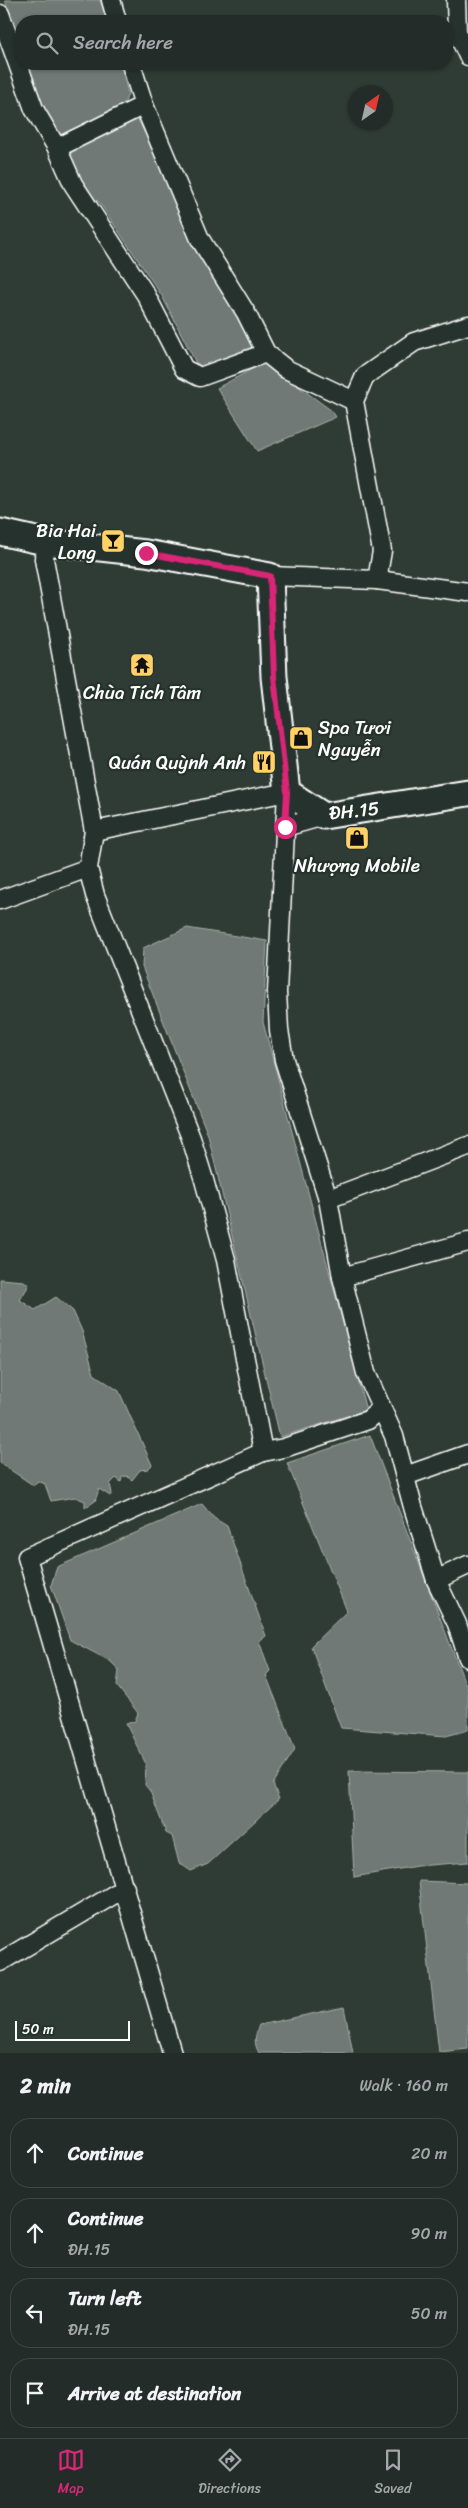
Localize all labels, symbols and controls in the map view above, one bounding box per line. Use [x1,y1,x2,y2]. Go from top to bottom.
search box [15,15,453,70]
text: Search here [73,26,173,59]
icon: search [33,29,61,57]
north arrow [348,85,393,130]
place label: Bia Hai Long [36,514,97,569]
bar icon: Bia Hai Long [100,528,126,554]
route end [135,542,158,565]
temple icon: Chùa Tích Tâm [129,652,155,678]
place label: Chùa Tích Tâm [83,676,201,709]
place label: Spa Tươi Nguyễn [318,711,392,766]
shop icon: Spa Tươi Nguyễn [288,725,314,751]
place label: Quán Quỳnh Anh [109,746,246,779]
restaurant icon: Quán Quỳnh Anh [251,749,277,775]
street label: ĐH.15 [327,791,381,830]
route start [274,816,297,839]
shop icon: Nhượng Mobile [344,825,370,851]
place label: Nhượng Mobile [294,849,420,882]
text: 50 m [22,2017,54,2042]
scale bar [15,2018,130,2041]
text: 2 min [20,2067,71,2105]
text: Walk · 160 m [359,2071,448,2100]
text: Continue [68,2137,144,2170]
icon: ahead [21,2139,49,2167]
text: 20 m [411,2139,447,2168]
text: Continue [68,2202,144,2235]
icon: ahead [21,2219,49,2247]
text: 90 m [411,2219,447,2248]
text: ĐH.15 [68,2235,110,2264]
text: Turn left [68,2282,141,2315]
icon: left [21,2299,49,2327]
text: 50 m [411,2299,447,2328]
text: ĐH.15 [68,2315,110,2344]
text: Arrive at destination [68,2377,241,2410]
icon: arrive [21,2379,49,2407]
tab: Map [57,2446,85,2501]
tab: Directions [198,2446,261,2501]
tab: Saved [374,2446,411,2501]

